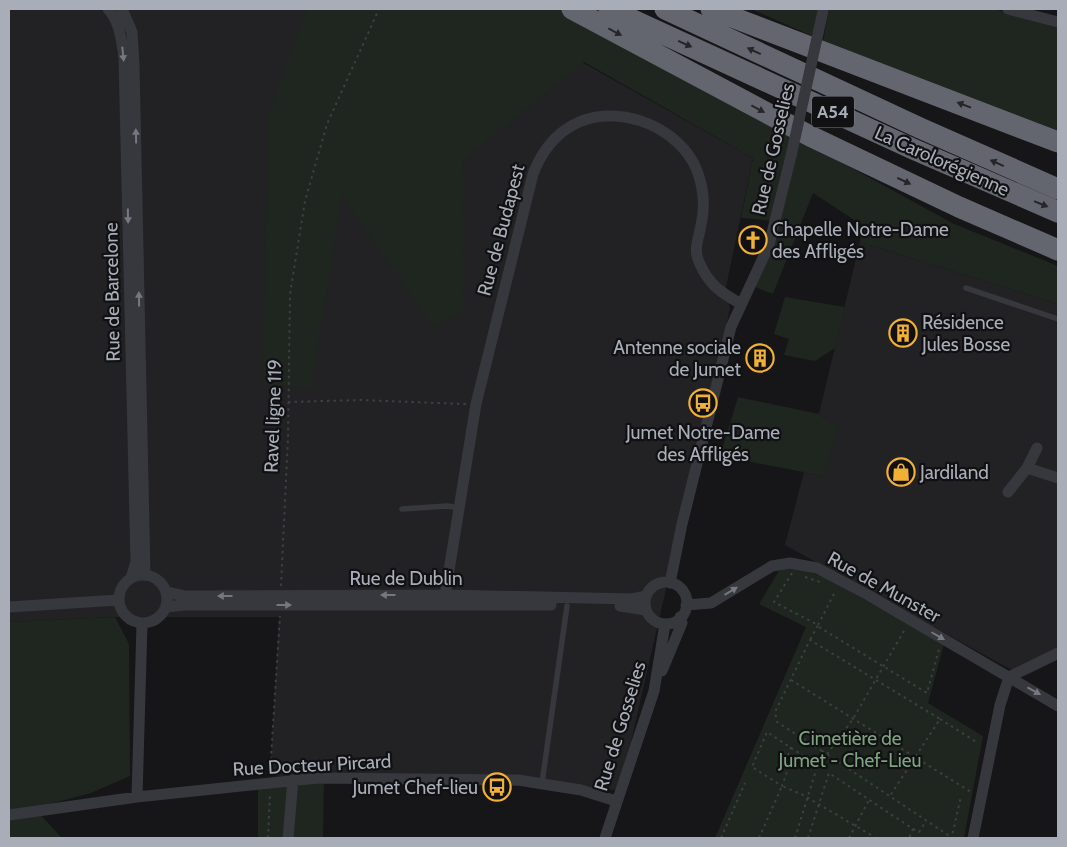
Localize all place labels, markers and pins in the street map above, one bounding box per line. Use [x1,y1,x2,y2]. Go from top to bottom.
place label: Chapelle Notre-Dame des Affligés [772,218,949,263]
church icon: Chapelle Notre-Dame des Affligés [738,225,768,255]
place label: Résidence Jules Bosse [921,311,1010,356]
building icon: Résidence Jules Bosse [888,318,918,348]
place label: Antenne sociale de Jumet [613,336,742,381]
building icon: Antenne sociale de Jumet [745,343,775,373]
bus stop icon: Jumet Notre-Dame des Affligés [688,388,718,418]
place label: Jumet Notre-Dame des Affligés [625,421,780,466]
shop icon: Jardiland [886,457,916,487]
place label: Jardiland [919,461,989,484]
bus stop icon: Jumet Chef-lieu [482,772,512,802]
place label: Jumet Chef-lieu [352,776,478,799]

